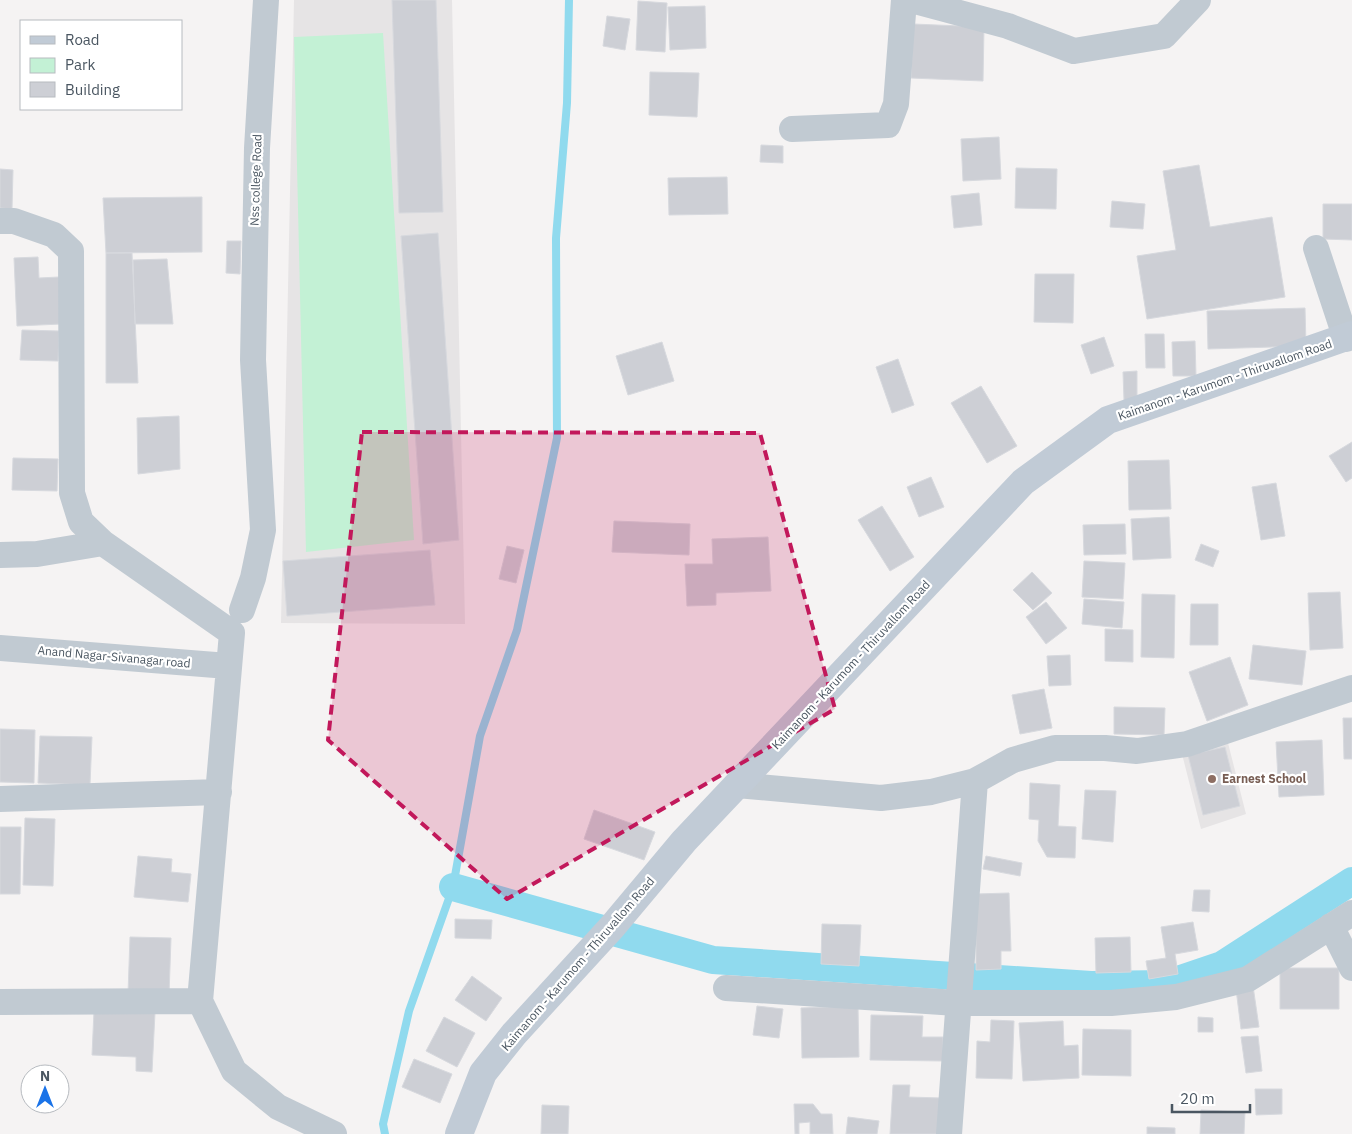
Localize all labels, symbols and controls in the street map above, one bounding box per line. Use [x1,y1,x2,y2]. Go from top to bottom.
legend [20,20,182,110]
text: Road [65,30,100,49]
text: Park [65,55,95,74]
text: Building [65,80,120,99]
street label: Nss college Road [246,134,265,226]
street label: Kaimanom - Karumom - Thiruvallom Road [1116,336,1334,423]
street label: Kaimanom - Karumom - Thiruvallom Road [768,577,933,752]
street label: Anand Nagar-Sivanagar road [37,642,191,671]
place label: Earnest School [1222,771,1307,786]
marker: Earnest School [1206,773,1218,785]
street label: Kaimanom - Karumom - Thiruvallom Road [498,874,657,1054]
north arrow [20,1064,70,1114]
text: N [40,1067,50,1085]
scale bar [1172,1082,1250,1114]
text: 20 m [1180,1089,1215,1108]

